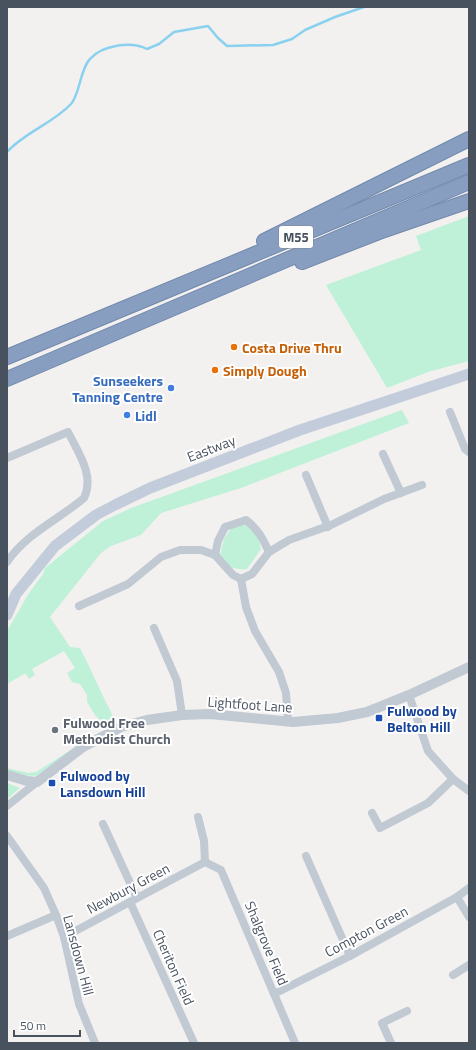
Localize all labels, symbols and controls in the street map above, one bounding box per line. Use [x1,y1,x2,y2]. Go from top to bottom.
road number: M55 [279,226,313,248]
place label: Costa Drive Thru [242,337,342,358]
marker: Costa Drive Thru [229,342,239,352]
place label: Simply Dough [223,360,307,381]
marker: Simply Dough [210,365,220,375]
place label: Sunseekers Tanning Centre [72,370,163,407]
marker: Sunseekers Tanning Centre [166,383,176,393]
place label: Lidl [135,405,157,426]
marker: Lidl [122,410,132,420]
street label: Eastway [184,429,239,467]
street label: Lightfoot Lane [207,691,293,717]
place label: Fulwood by Belton Hill [387,700,457,737]
place label: Fulwood Free Methodist Church [63,712,171,749]
marker: Fulwood by Belton Hill [374,713,384,723]
marker: Fulwood Free Methodist Church [50,725,60,735]
place label: Fulwood by Lansdown Hill [60,765,146,802]
marker: Fulwood by Lansdown Hill [47,778,57,788]
street label: Newbury Green [83,857,173,919]
street label: Shalgrove Field [240,898,294,988]
street label: Compton Green [321,900,411,962]
street label: Lansdown Hill [58,912,100,998]
street label: Cheriton Field [148,926,200,1008]
scale bar [14,1012,80,1038]
text: 50 m [20,1016,46,1035]

